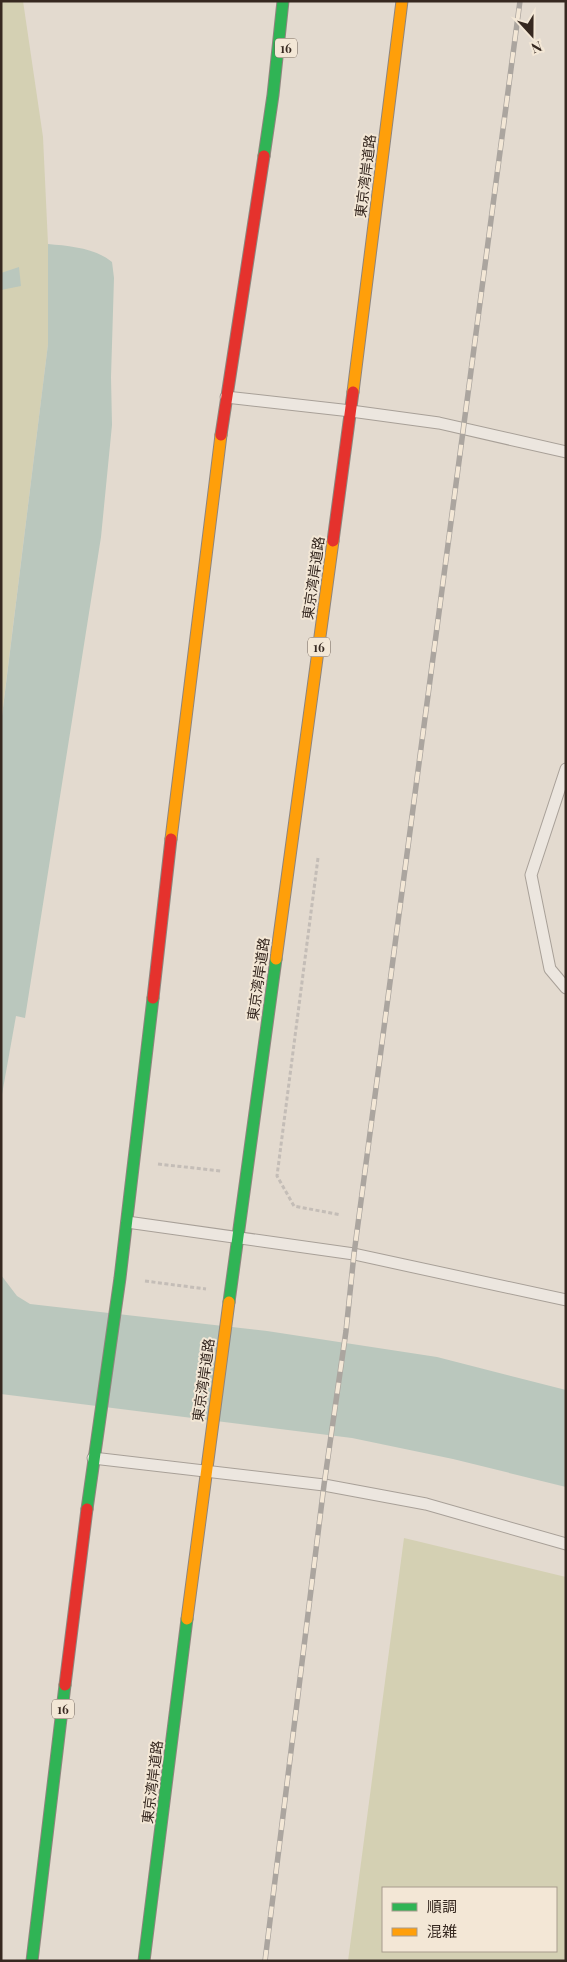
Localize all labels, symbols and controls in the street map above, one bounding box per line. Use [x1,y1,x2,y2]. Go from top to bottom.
north arrow [507,10,557,60]
text: N [529,37,545,58]
road number: 16 [275,38,297,58]
street label: 東京湾岸道路 [350,133,380,219]
street label: 東京湾岸道路 [298,535,328,621]
road number: 16 [308,638,330,656]
street label: 東京湾岸道路 [243,936,273,1022]
street label: 東京湾岸道路 [188,1337,218,1423]
road number: 16 [52,1700,74,1718]
street label: 東京湾岸道路 [137,1739,167,1825]
legend [382,1887,557,1952]
text: 順調 [427,1896,457,1916]
text: 混雑 [427,1921,457,1941]

